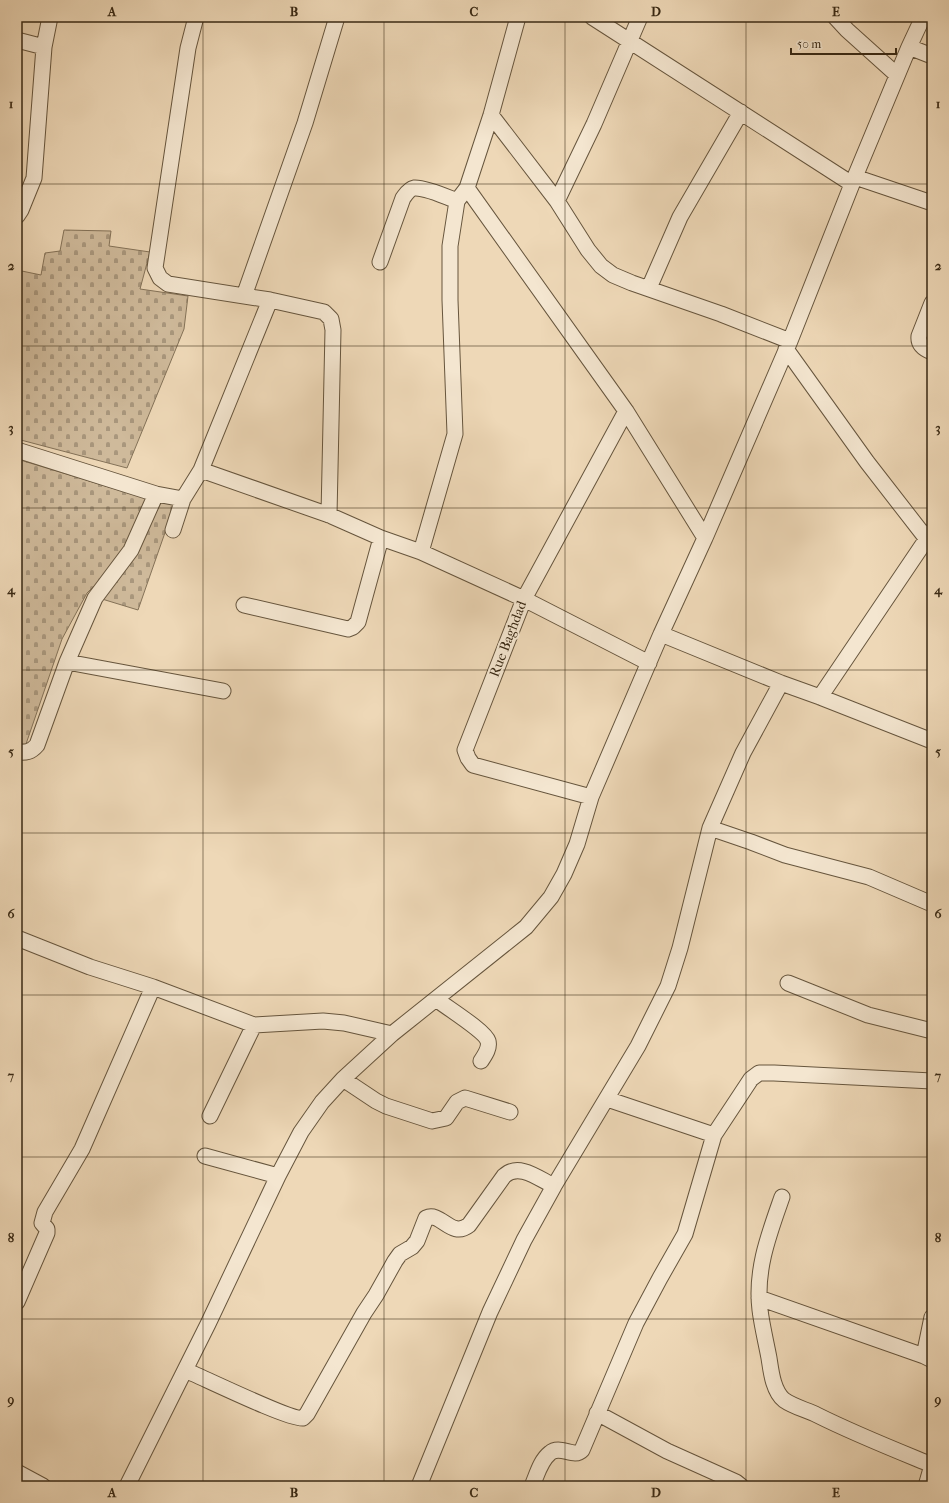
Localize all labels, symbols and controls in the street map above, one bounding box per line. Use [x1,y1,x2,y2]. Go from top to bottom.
text: A [107,4,117,19]
text: B [290,4,299,19]
text: C [470,4,479,19]
text: D [651,4,661,19]
text: E [832,4,840,19]
scale bar [791,30,896,56]
text: 50 m [797,37,821,51]
text: 1 [9,96,14,111]
text: 1 [936,96,941,111]
text: 2 [8,258,15,273]
text: 2 [935,258,942,273]
text: 3 [8,420,14,436]
text: 3 [935,420,941,436]
text: 4 [6,582,16,598]
text: 4 [933,582,943,598]
street label: Rue Baghdad [486,598,530,680]
text: 5 [8,744,14,759]
text: 5 [935,744,941,759]
text: 6 [7,906,15,921]
text: 6 [934,906,942,921]
text: 7 [7,1068,15,1083]
text: 7 [934,1068,942,1083]
text: 8 [8,1230,15,1245]
text: 8 [935,1230,942,1245]
text: 9 [7,1392,15,1408]
text: 9 [934,1392,942,1408]
text: A [107,1485,117,1500]
text: B [290,1485,299,1500]
text: C [470,1485,479,1500]
text: D [651,1485,661,1500]
text: E [832,1485,840,1500]

